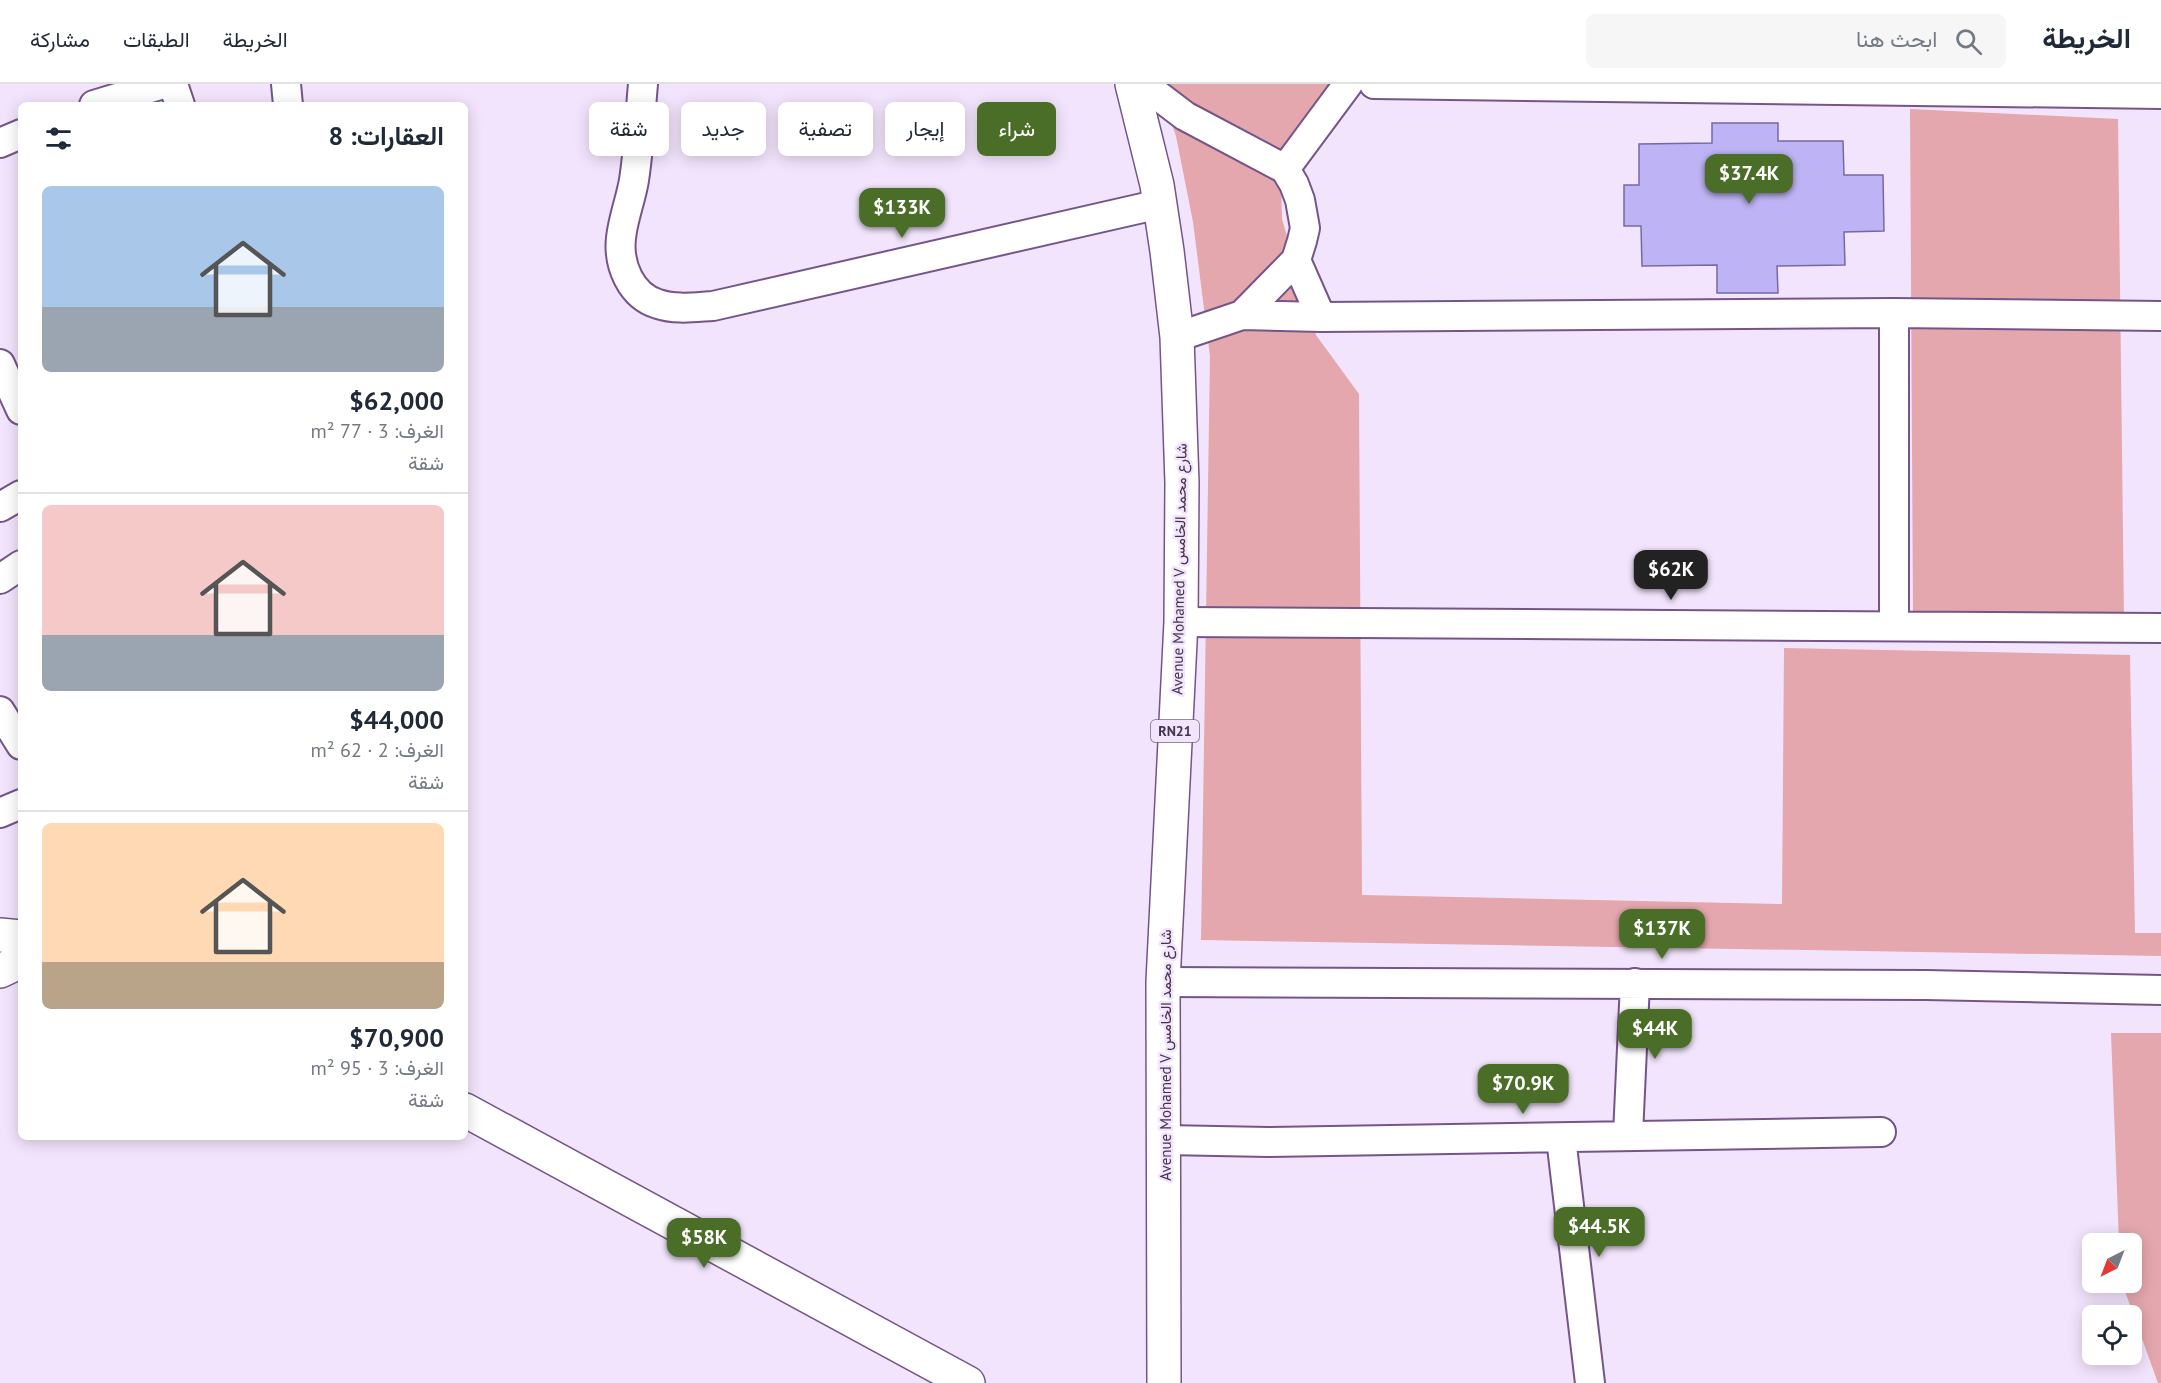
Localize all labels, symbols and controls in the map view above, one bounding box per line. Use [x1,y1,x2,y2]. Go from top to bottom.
search box [1586,14,2006,68]
text: الخريطة [2042,19,2131,56]
text: ابحث هنا [1856,25,1937,53]
icon: search [1952,25,1985,58]
text: مشاركة [30,26,90,53]
text: الطبقات [123,26,190,53]
text: الخريطة [223,26,288,53]
chip: شقة [589,102,669,156]
chip: جديد [681,102,766,156]
chip: تصفية [778,102,873,156]
chip: إيجار [885,102,965,156]
chip: شراء [977,102,1056,156]
text: العقارات: 8 [329,119,444,152]
icon: filters [42,122,75,155]
pin: $37.4K [1700,154,1798,205]
text: $37.4K [1719,160,1779,186]
pin: $133K [860,188,944,239]
text: $133K [873,194,931,220]
icon: home [189,225,297,333]
text: $62,000 [349,384,444,417]
text: الغرف: 3 · 77 m² [311,418,444,444]
street label: Avenue Mohamed V شارع محمد الخامس [1167,443,1193,695]
text: شقة [408,450,444,476]
icon: home [189,544,297,652]
pin: $62K [1635,550,1707,601]
text: $62K [1648,556,1694,582]
text: $44,000 [349,703,444,736]
road number: RN21 [1151,720,1199,742]
text: الغرف: 2 · 62 m² [311,737,444,763]
text: شقة [408,769,444,795]
icon: home [189,862,297,970]
pin: $137K [1620,909,1704,960]
text: $137K [1633,915,1691,941]
street label: Avenue Mohamed V شارع محمد الخامس [1156,929,1177,1181]
pin: $44K [1619,1009,1691,1060]
text: $44K [1632,1015,1678,1041]
text: $70,900 [349,1021,444,1054]
text: الغرف: 3 · 95 m² [311,1055,444,1081]
pin: $70.9K [1474,1064,1572,1115]
text: $70.9K [1492,1070,1554,1096]
text: شقة [408,1087,444,1113]
pin: $44.5K [1550,1207,1648,1258]
text: $44.5K [1568,1213,1630,1239]
pin: $58K [668,1218,740,1269]
text: $58K [681,1224,727,1250]
north arrow [2082,1233,2142,1293]
map controls [2082,1233,2142,1365]
button: locate [2082,1305,2142,1365]

